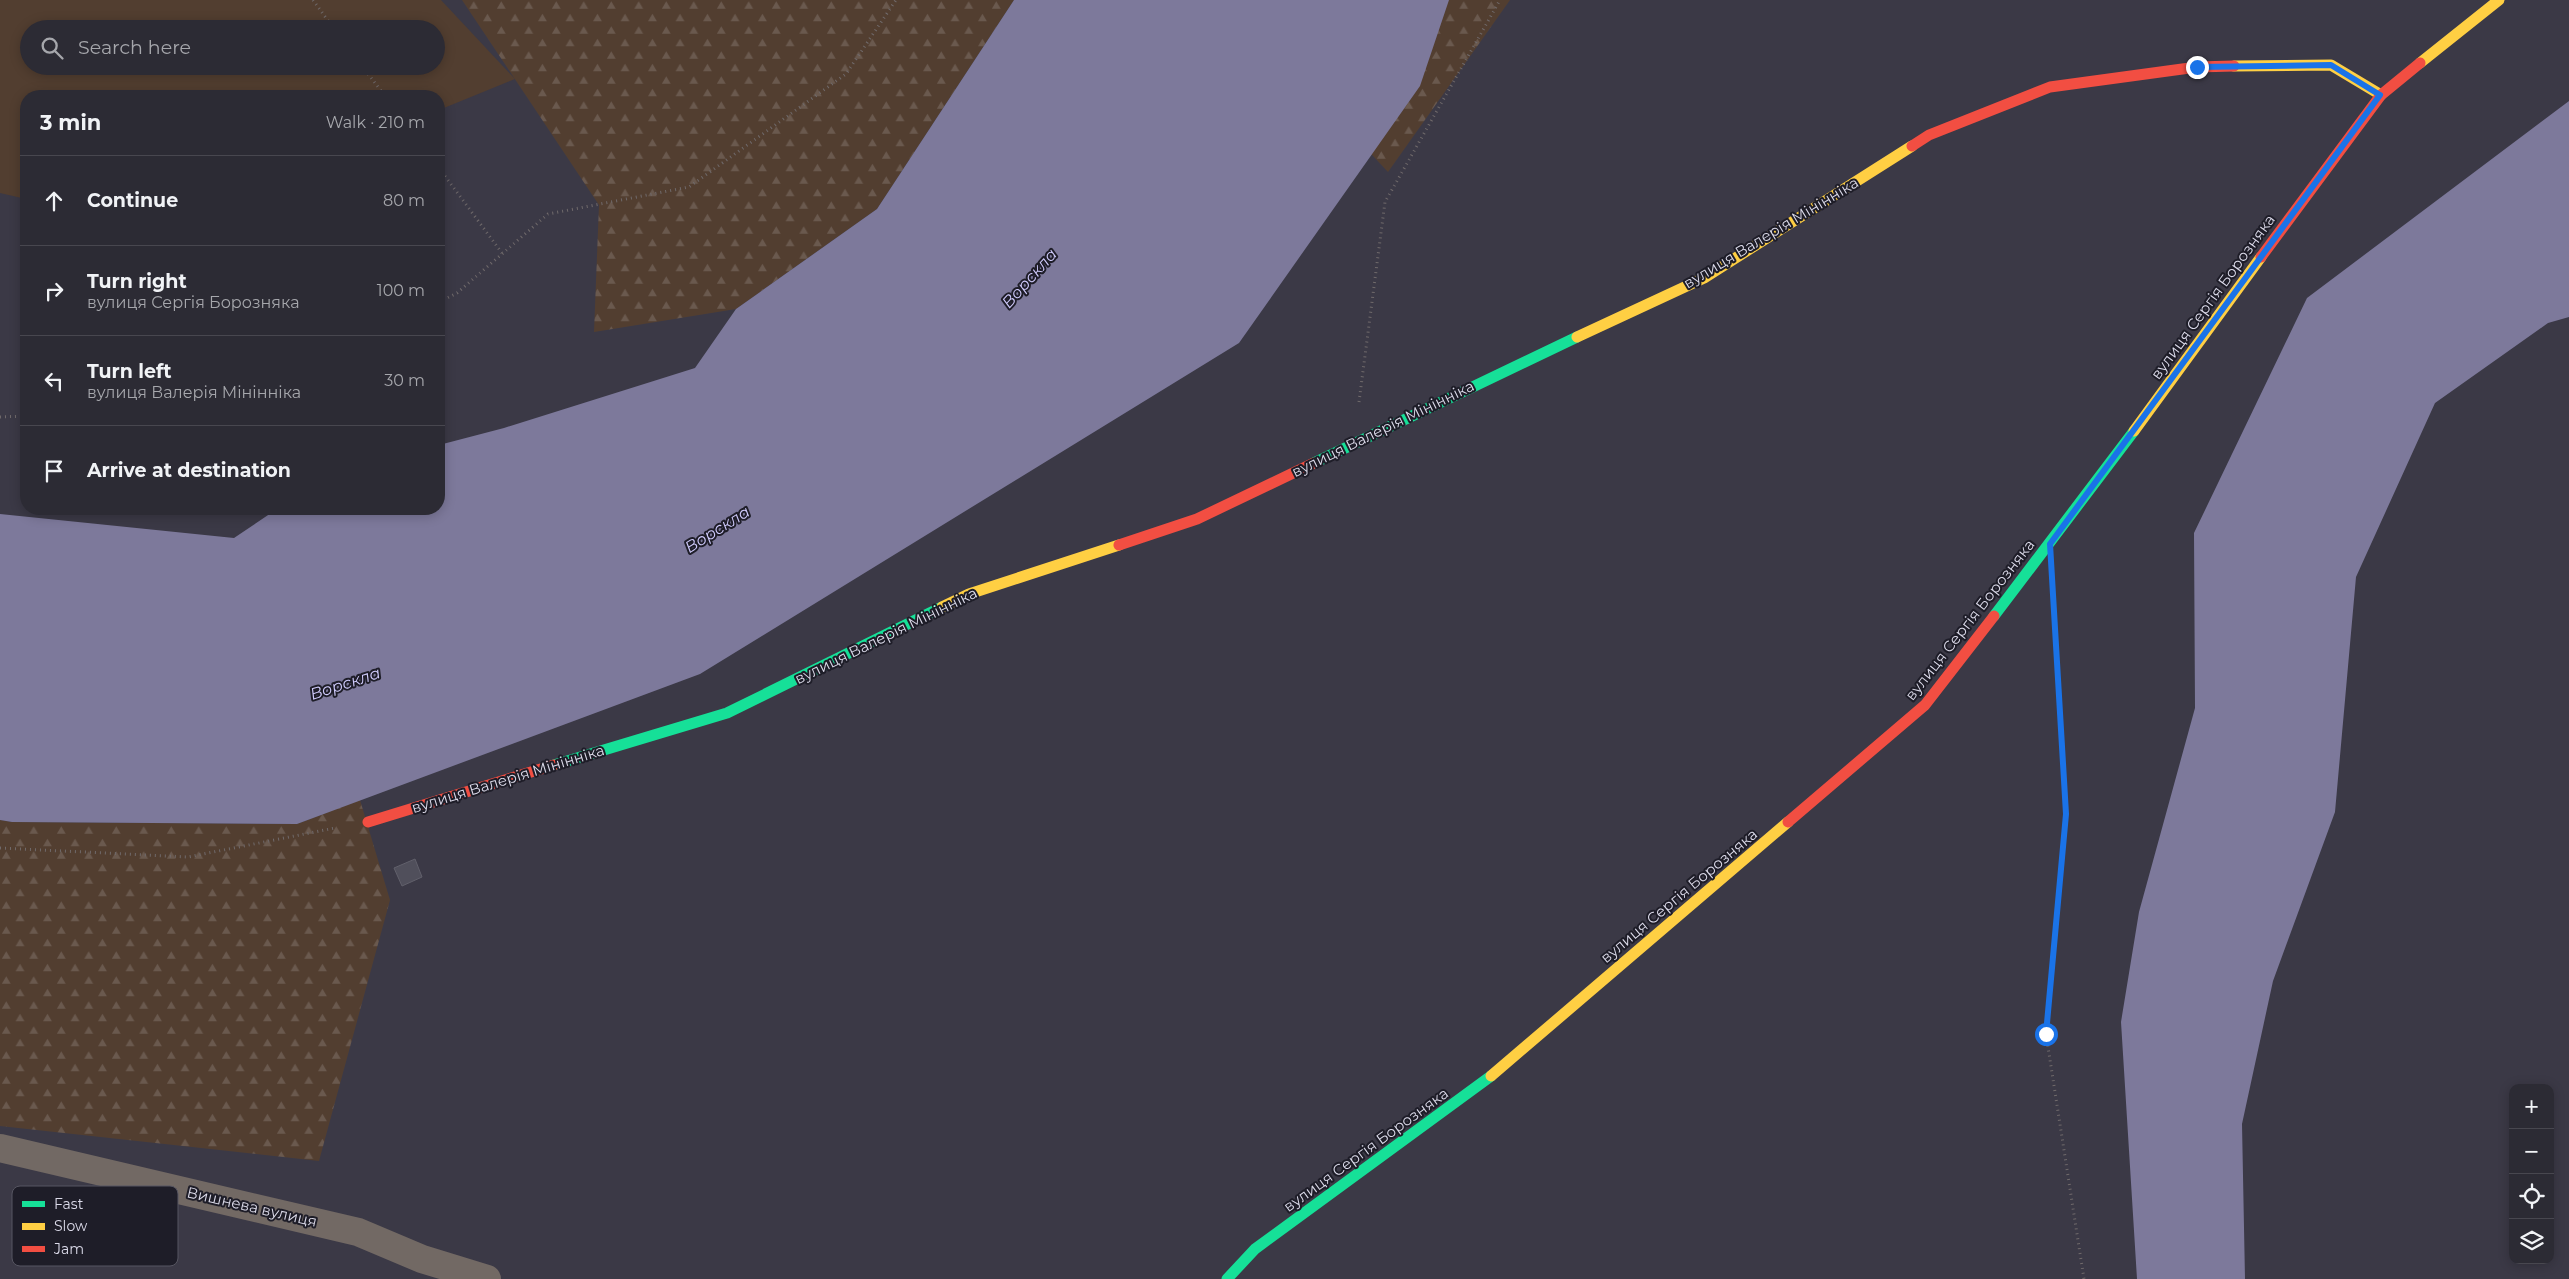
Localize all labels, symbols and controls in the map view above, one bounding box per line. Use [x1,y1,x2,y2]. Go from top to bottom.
search box [20,20,445,75]
icon: search [38,34,66,62]
text: Search here [78,36,191,59]
route end [2186,56,2209,79]
text: 3 min [40,110,101,135]
text: Walk · 210 m [326,113,425,132]
street label: вулиця Валерія Мінінніка [1680,173,1862,292]
icon: ahead [40,187,68,215]
text: Continue [87,189,178,212]
text: 80 m [383,191,425,210]
street label: вулиця Сергія Борозняка [2146,211,2279,383]
water label: Ворскла [998,245,1061,312]
text: Turn right [87,270,187,293]
icon: right [40,277,68,305]
text: 100 m [377,281,425,300]
text: вулиця Сергія Борозняка [87,293,300,312]
text: Turn left [87,360,172,383]
icon: left [40,367,68,395]
text: 30 m [384,371,425,390]
street label: вулиця Валерія Мінінніка [1288,376,1477,481]
text: вулиця Валерія Мінінніка [87,383,301,402]
icon: arrive [40,457,68,485]
text: Arrive at destination [87,459,291,482]
water label: Ворскла [681,502,753,557]
street label: вулиця Сергія Борозняка [1901,535,2038,704]
street label: вулиця Валерія Мінінніка [791,583,980,688]
water label: Ворскла [307,663,383,704]
street label: вулиця Валерія Мінінніка [409,740,607,817]
street label: вулиця Сергія Борозняка [1596,824,1761,967]
route start [2035,1023,2058,1046]
street label: вулиця Сергія Борозняка [1280,1083,1452,1216]
map controls [2509,1084,2554,1264]
button: + [2509,1084,2554,1129]
button: − [2509,1129,2554,1174]
button: locate [2509,1174,2554,1219]
street label: Вишнева вулиця [185,1182,319,1231]
legend [12,1186,178,1266]
text: Fast [54,1195,84,1213]
text: Slow [54,1217,88,1235]
button: layers [2509,1219,2554,1264]
text: Jam [53,1240,84,1258]

